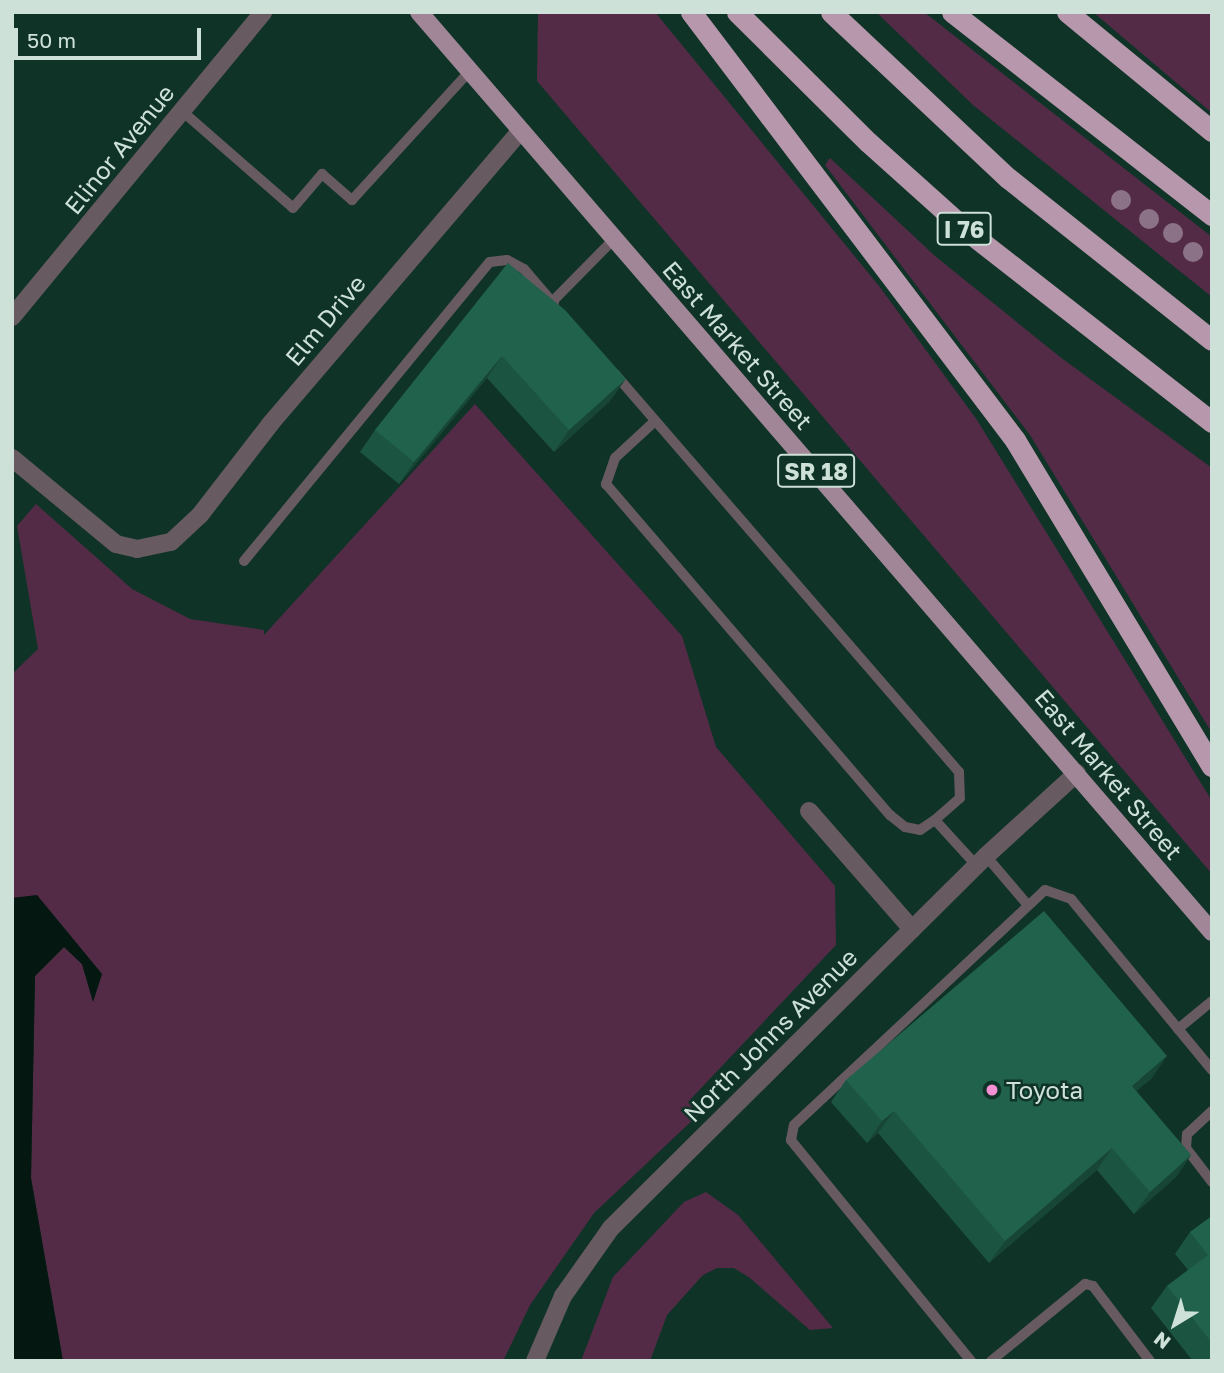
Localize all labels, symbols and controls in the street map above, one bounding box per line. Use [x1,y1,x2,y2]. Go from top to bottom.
scale bar [18,14,205,58]
text: 50 m [27,27,76,53]
street label: Elinor Avenue [58,79,180,219]
road number: I 76 [936,210,992,248]
street label: East Market Street [657,255,819,435]
street label: Elm Drive [279,269,371,371]
road number: SR 18 [776,452,856,491]
street label: East Market Street [1029,683,1189,865]
street label: North Johns Avenue [677,942,863,1128]
place label: Toyota [1006,1076,1083,1104]
marker: Toyota [984,1082,1000,1098]
north arrow [1140,1289,1210,1359]
text: N [1149,1327,1175,1354]

